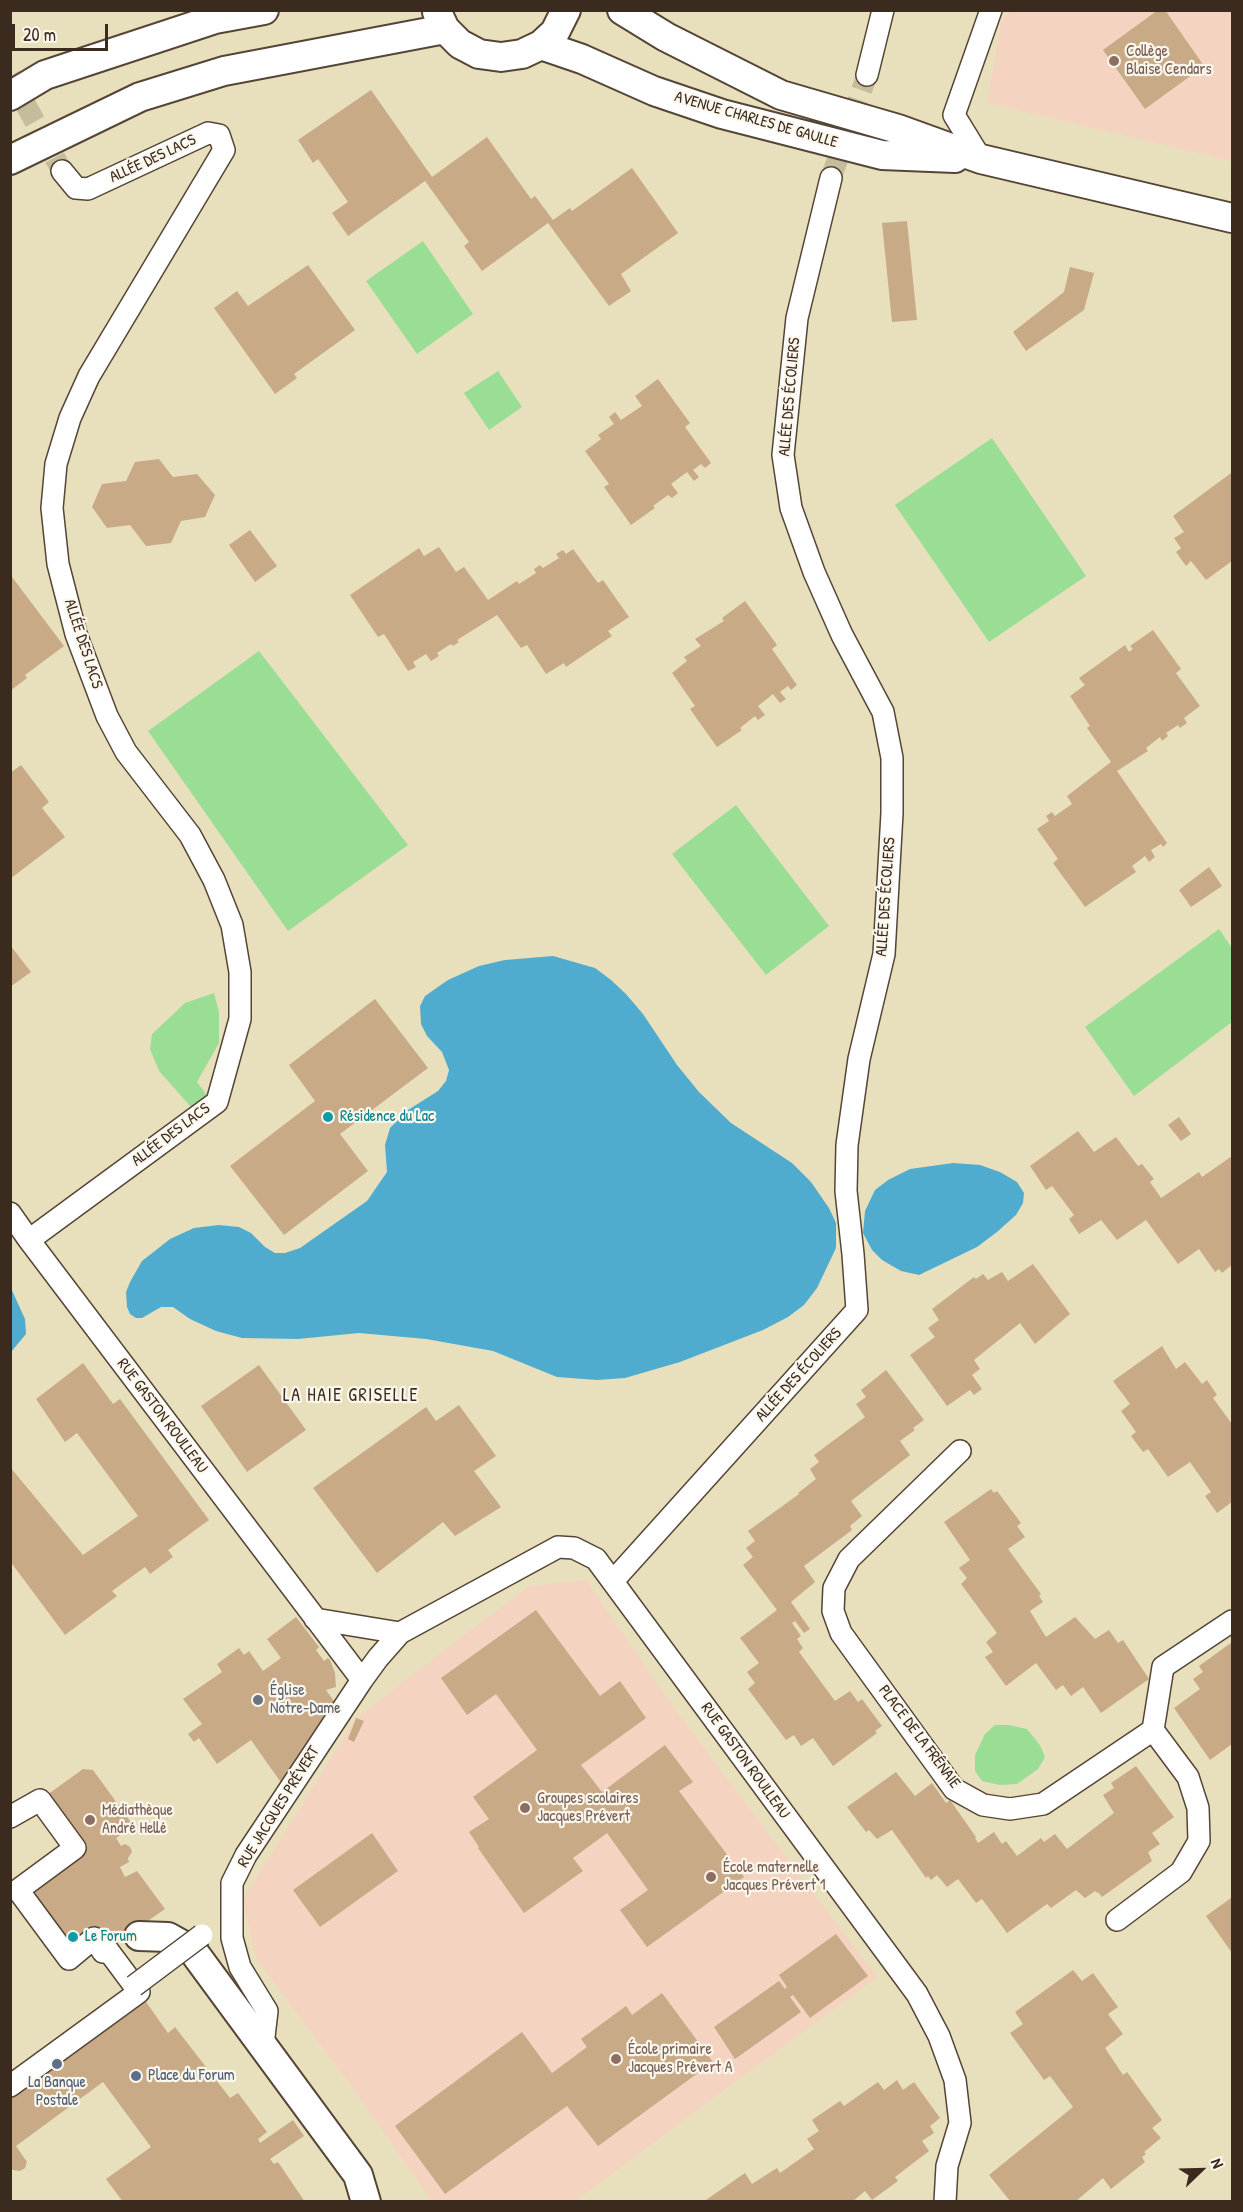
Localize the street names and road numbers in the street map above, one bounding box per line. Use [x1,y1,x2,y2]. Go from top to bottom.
street label: AVENUE CHARLES DE GAULLE [672,87,840,153]
street label: ALLÉE DES LACS [107,131,199,187]
street label: ALLÉE DES ÉCOLIERS [775,337,805,457]
street label: ALLÉE DES LACS [59,597,107,691]
street label: ALLÉE DES ÉCOLIERS [872,837,900,957]
street label: ALLÉE DES LACS [128,1099,214,1171]
street label: ALLÉE DES ÉCOLIERS [752,1324,846,1426]
street label: RUE GASTON ROULLEAU [113,1355,211,1477]
street label: PLACE DE LA FRÊNAIE [874,1682,964,1792]
street label: RUE GASTON ROULLEAU [696,1699,794,1823]
street label: RUE JACQUES PRÉVERT [234,1743,324,1871]

